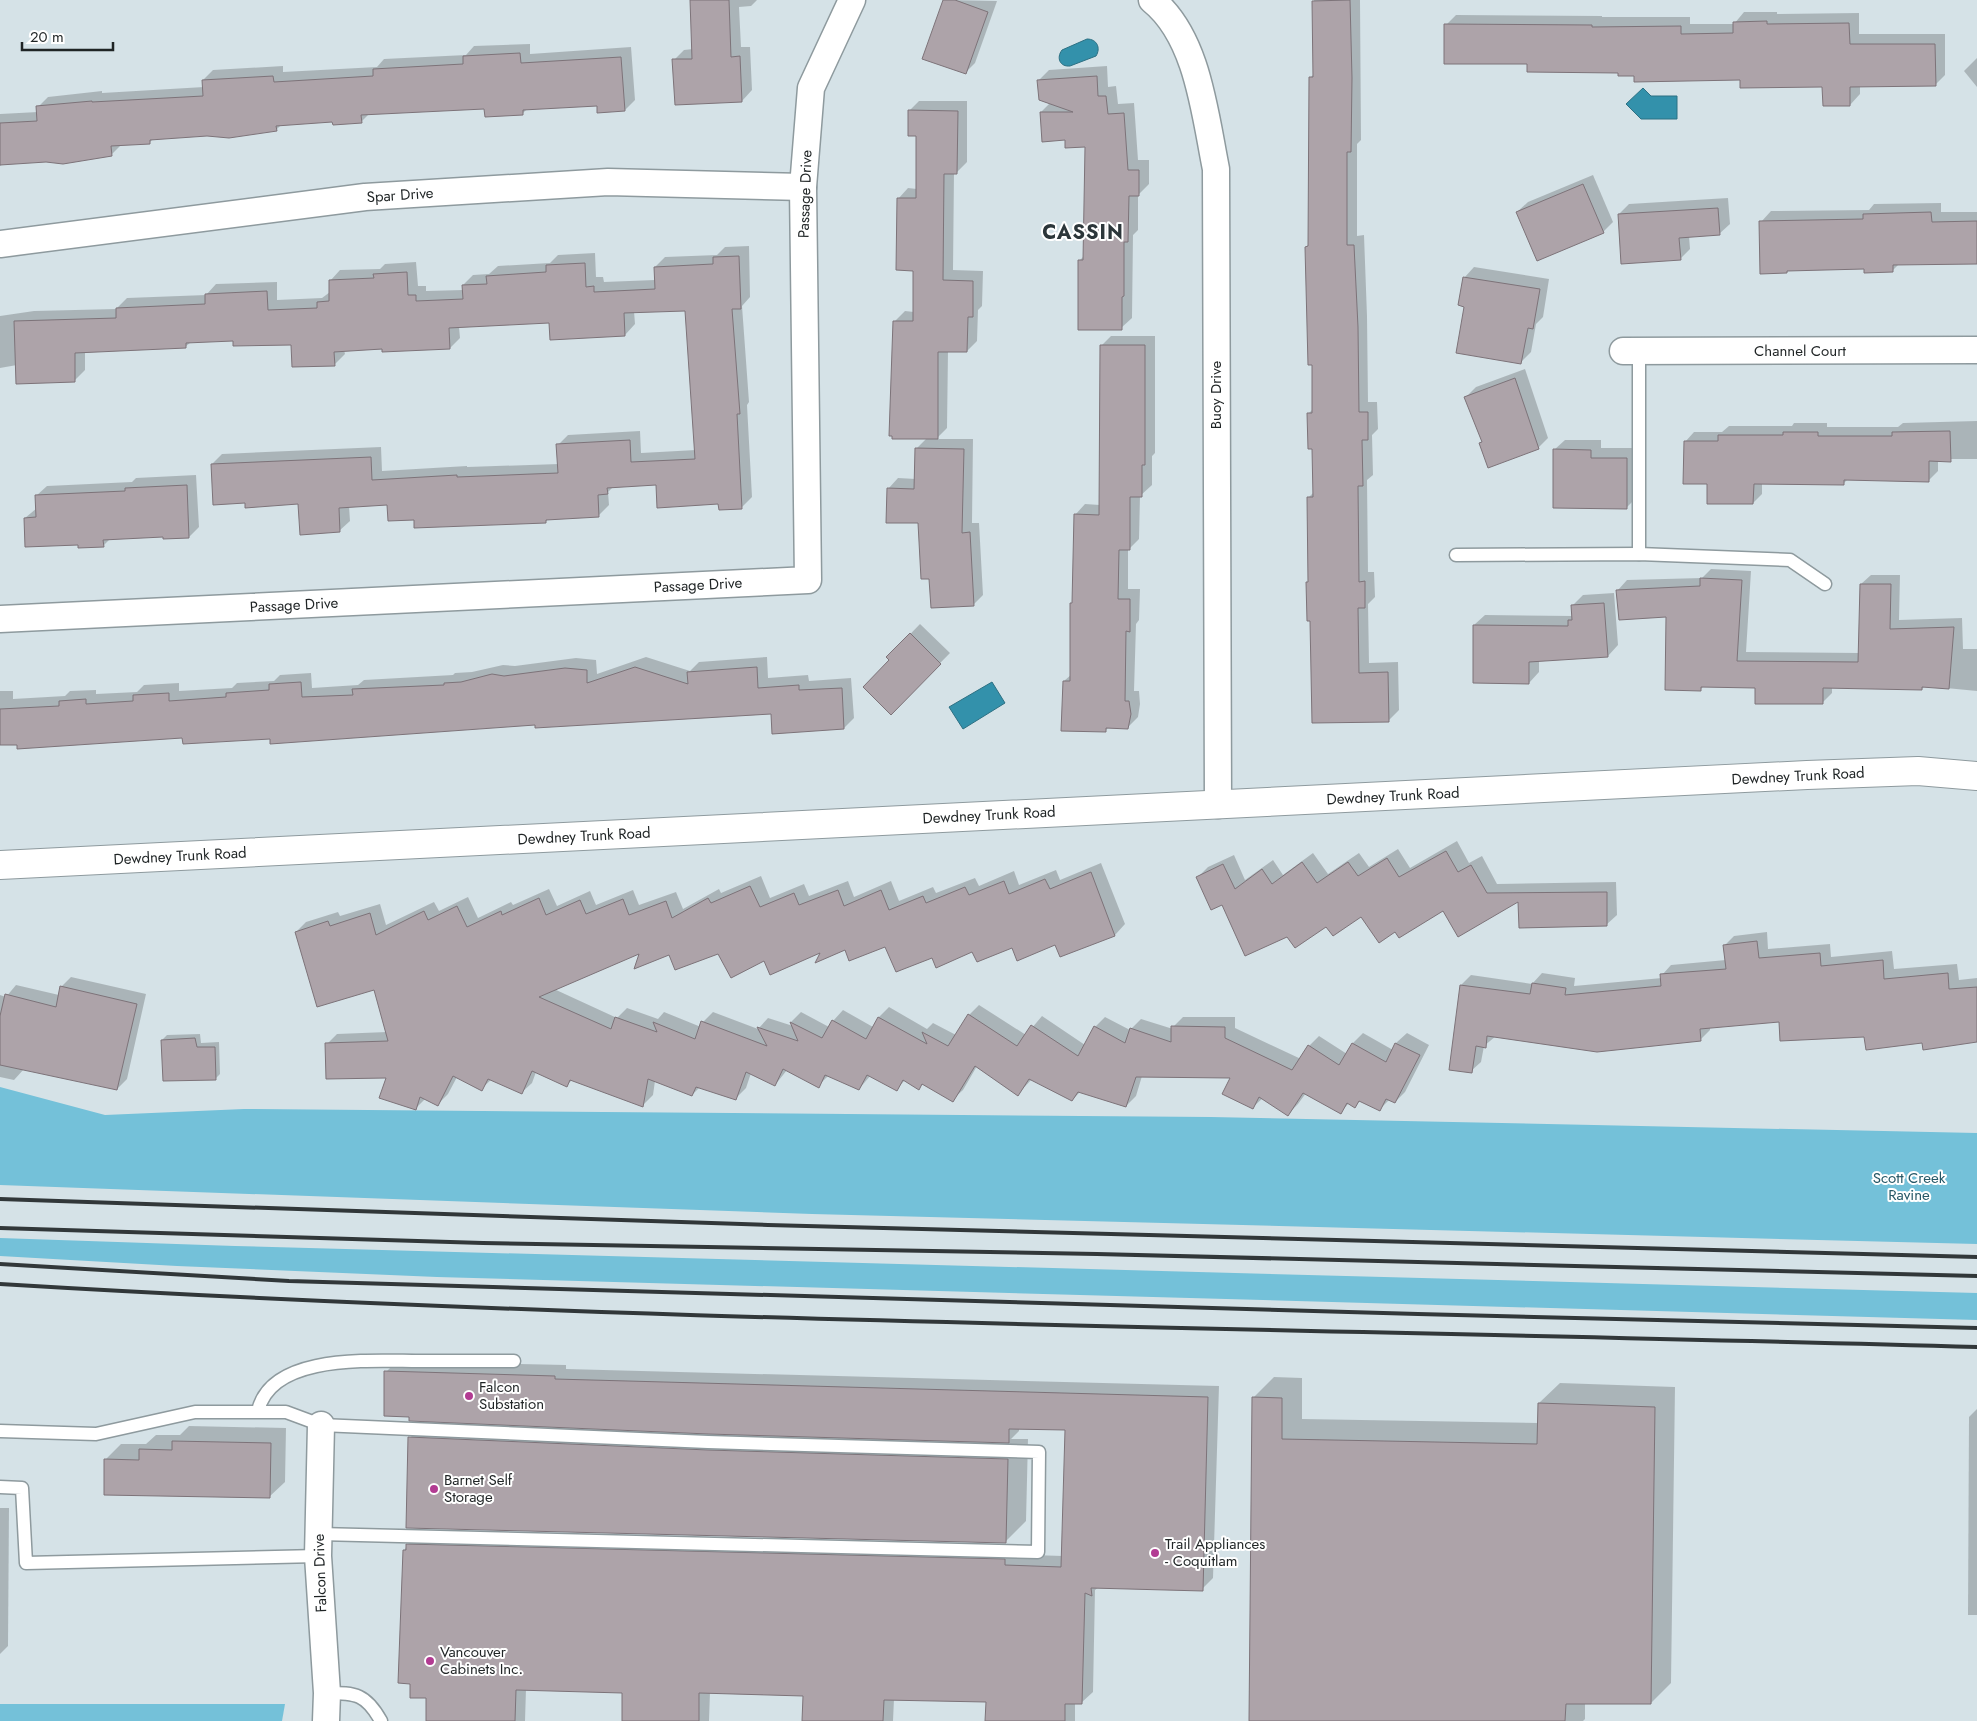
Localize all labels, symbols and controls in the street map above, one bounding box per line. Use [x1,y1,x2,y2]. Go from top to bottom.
scale bar [22,20,114,52]
text: 20 m [30,26,64,48]
street label: Passage Drive [792,149,818,239]
street label: Spar Drive [366,182,434,208]
district label: CASSIN [1042,218,1124,247]
street label: Channel Court [1754,340,1846,362]
street label: Buoy Drive [1205,360,1227,429]
street label: Passage Drive [653,572,743,598]
street label: Passage Drive [249,592,339,618]
street label: Dewdney Trunk Road [1731,762,1865,790]
street label: Dewdney Trunk Road [1326,782,1460,810]
street label: Dewdney Trunk Road [922,801,1056,829]
street label: Dewdney Trunk Road [517,822,651,850]
street label: Dewdney Trunk Road [113,842,247,870]
park label: Scott Creek Ravine [1873,1167,1946,1206]
place label: Falcon Substation [479,1376,544,1415]
marker: Falcon Substation [463,1390,475,1402]
place label: Barnet Self Storage [444,1469,513,1508]
marker: Barnet Self Storage [428,1483,440,1495]
street label: Falcon Drive [308,1533,332,1613]
place label: Trail Appliances - Coquitlam [1165,1533,1265,1572]
marker: Trail Appliances - Coquitlam [1149,1547,1161,1559]
place label: Vancouver Cabinets Inc. [440,1641,523,1680]
marker: Vancouver Cabinets Inc. [424,1655,436,1667]

